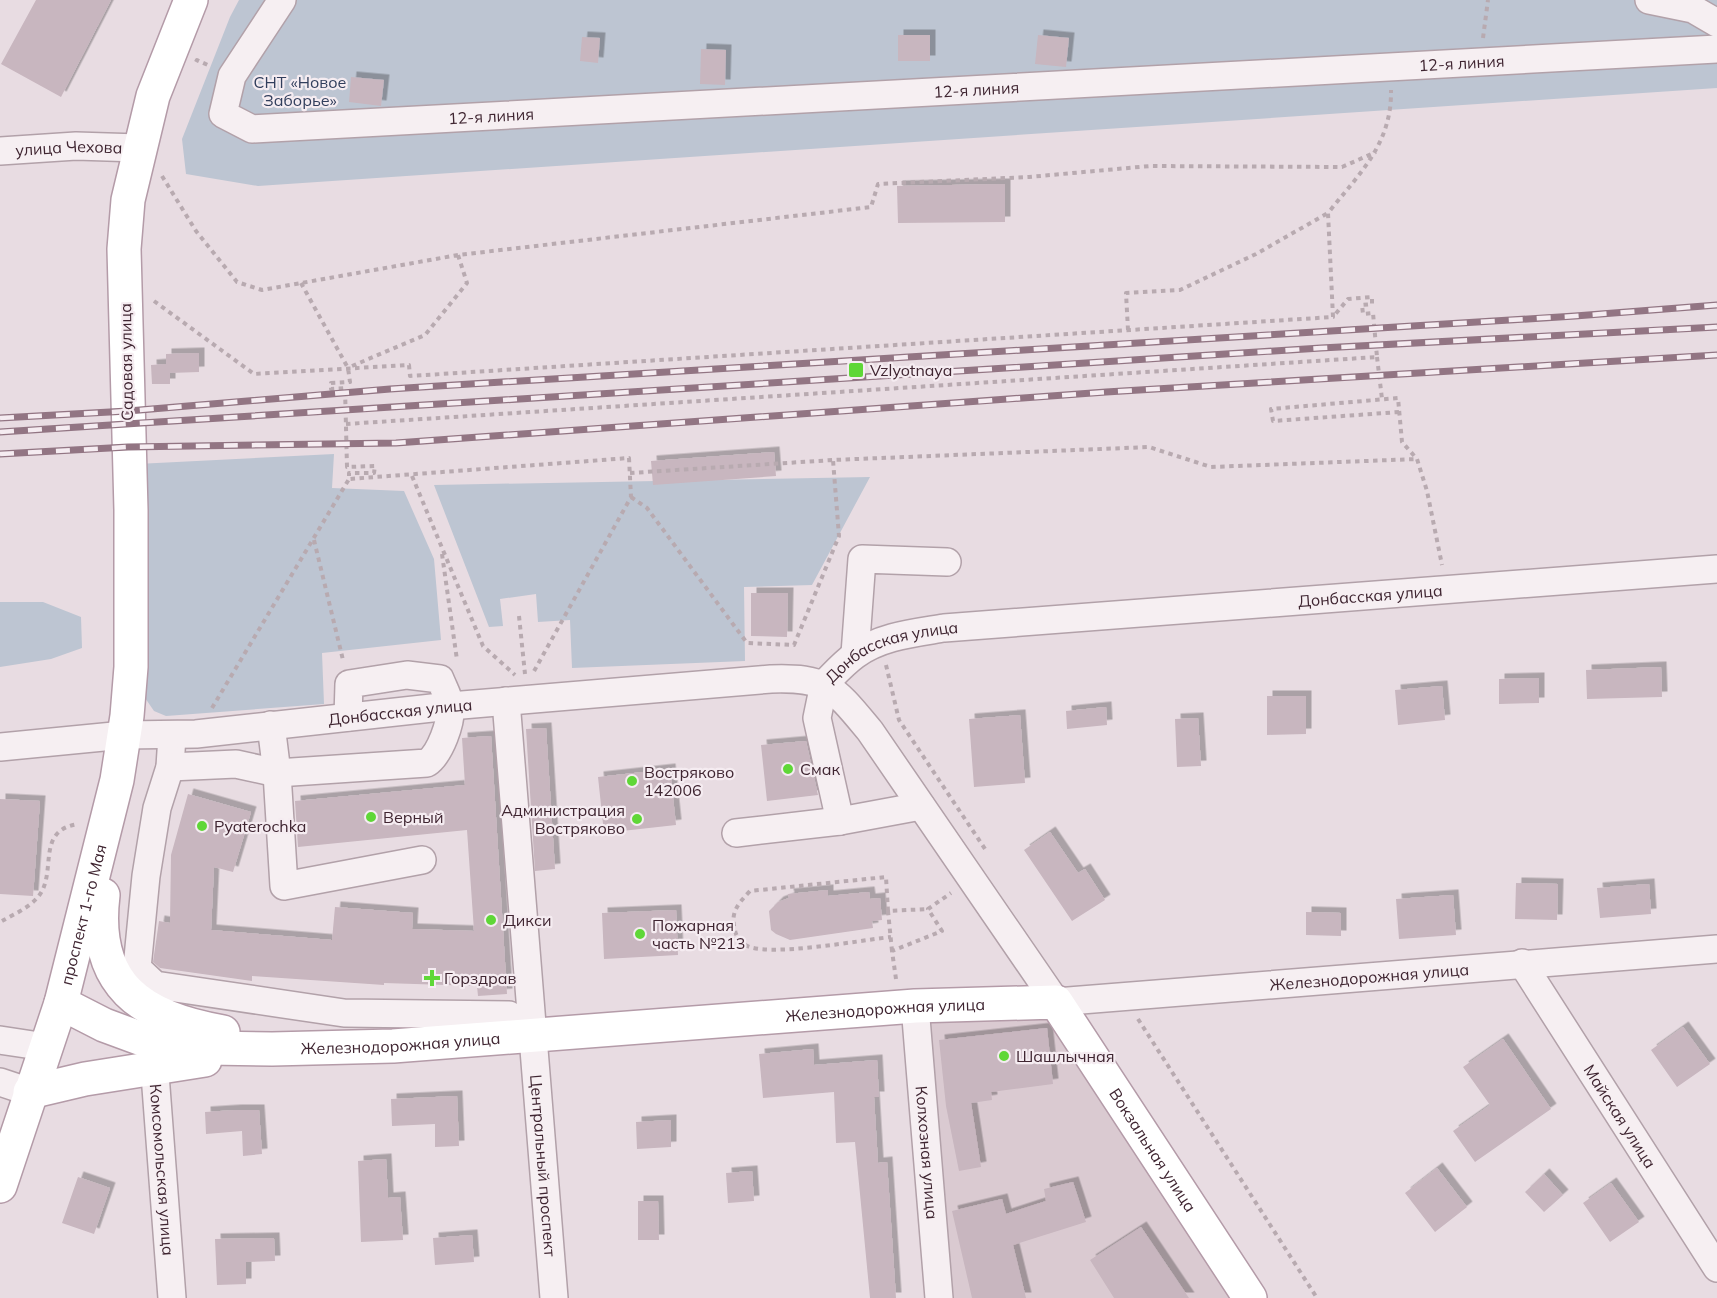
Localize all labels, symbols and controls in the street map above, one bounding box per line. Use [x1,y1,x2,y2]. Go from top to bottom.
street label: 12-я линия [1418,51,1505,75]
park label: СНТ «Новое Заборье» [254,72,347,110]
street label: 12-я линия [933,77,1020,102]
street label: 12-я линия [448,104,534,128]
street label: улица Чехова [15,136,123,160]
street label: Садовая улица [115,303,137,421]
place label: Vzlyotnaya [870,360,952,380]
marker: Vzlyotnaya [847,361,865,379]
street label: Донбасская улица [1297,580,1443,611]
street label: Донбасская улица [821,617,959,687]
street label: Донбасская улица [327,694,473,729]
place label: Смак [800,759,840,779]
place label: Востряково 142006 [644,762,734,800]
marker: Смак [781,762,795,776]
marker: Востряково 142006 [625,774,639,788]
place label: Администрация Востряково [501,800,625,838]
place label: Верный [383,807,444,827]
marker: Верный [364,810,378,824]
marker: Администрация Востряково [630,812,644,826]
place label: Pyaterochka [214,816,306,836]
marker: Pyaterochka [195,819,209,833]
street label: проспект 1-го Мая [56,842,110,987]
place label: Дикси [503,910,552,930]
marker: Дикси [484,913,498,927]
place label: Пожарная часть №213 [652,915,745,953]
marker: Пожарная часть №213 [633,927,647,941]
street label: Железнодорожная улица [1269,959,1470,995]
place label: Горздрав [444,968,517,988]
marker: Горздрав [425,971,439,985]
street label: Железнодорожная улица [785,994,985,1026]
street label: Железнодорожная улица [300,1028,501,1058]
place label: Шашлычная [1016,1046,1115,1066]
marker: Шашлычная [997,1049,1011,1063]
street label: Майская улица [1580,1061,1661,1172]
street label: Центральный проспект [526,1074,561,1258]
street label: Комсомольская улица [146,1083,179,1256]
street label: Вокзальная улица [1105,1084,1201,1216]
street label: Колхозная улица [912,1085,942,1220]

